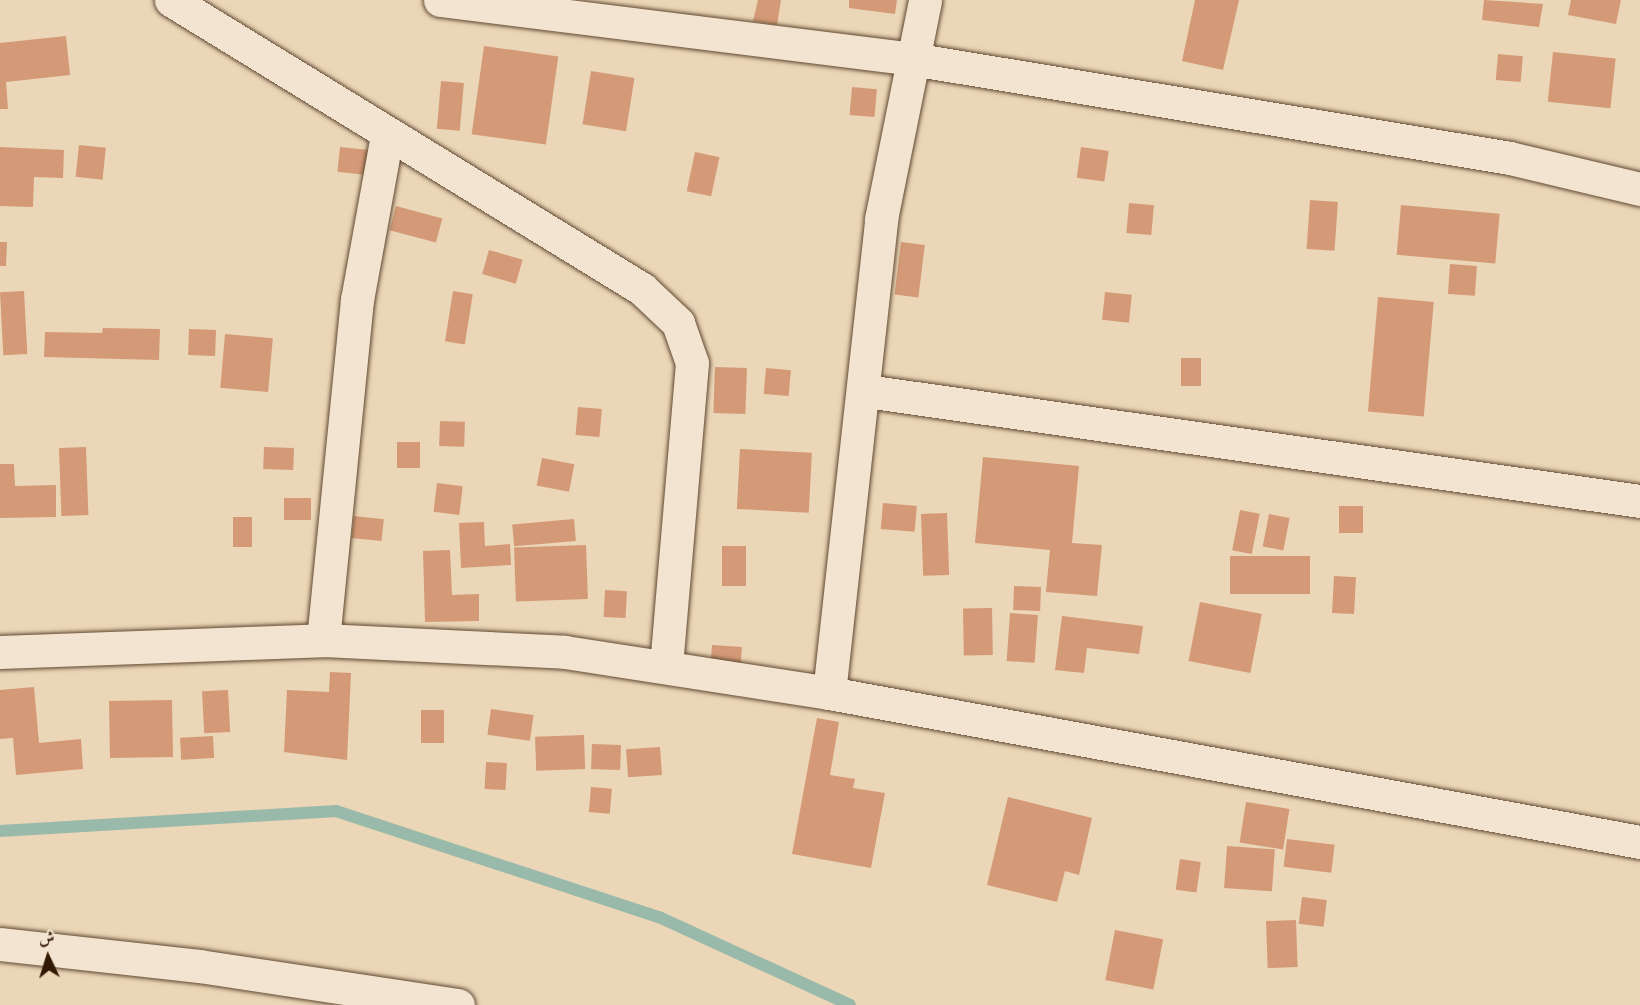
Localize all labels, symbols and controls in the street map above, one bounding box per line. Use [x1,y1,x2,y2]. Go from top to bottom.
north arrow [18,927,78,987]
text: ش [38,928,55,951]

